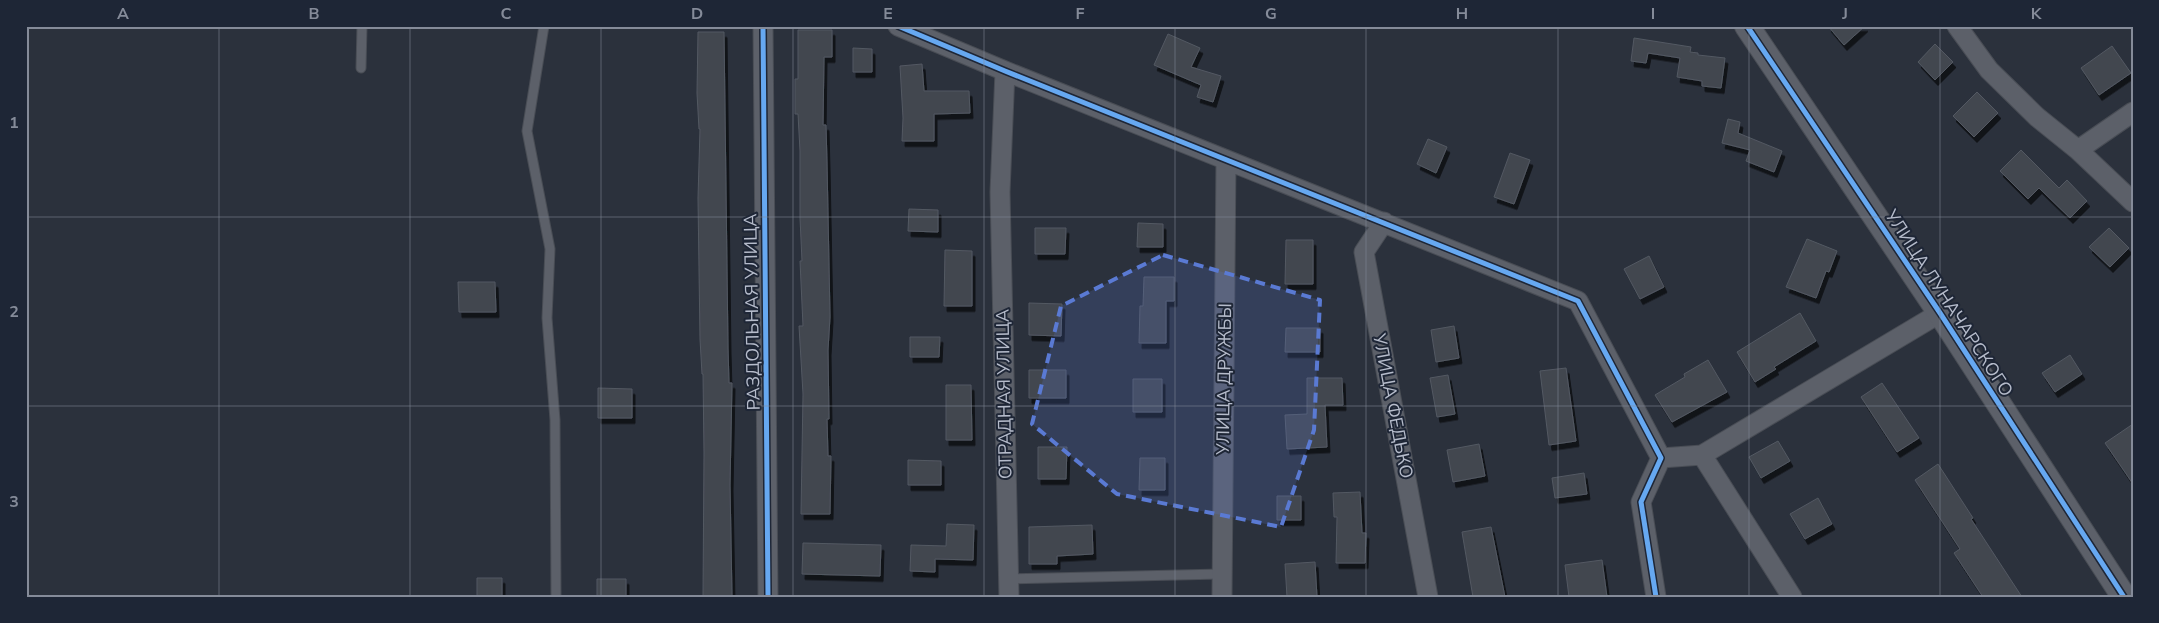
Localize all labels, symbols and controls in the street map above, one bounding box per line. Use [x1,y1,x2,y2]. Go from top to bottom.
text: A [117,3,129,25]
text: B [308,3,320,25]
text: C [501,3,512,25]
text: D [691,3,703,25]
text: E [883,3,893,25]
text: F [1076,3,1085,25]
text: G [1265,3,1277,25]
text: H [1456,3,1468,25]
text: I [1651,3,1655,25]
text: J [1841,3,1848,25]
text: K [2031,3,2043,25]
text: 1 [9,112,19,134]
street label: УЛИЦА ЛУНАЧАРСКОГО [1879,204,2019,401]
street label: РАЗДОЛЬНАЯ УЛИЦА [738,213,766,411]
text: 2 [9,301,19,323]
street label: УЛИЦА ДРУЖБЫ [1211,303,1237,456]
street label: ОТРАДНАЯ УЛИЦА [991,309,1017,479]
street label: УЛИЦА ФЕДЬКО [1367,331,1419,480]
text: 3 [9,491,19,513]

